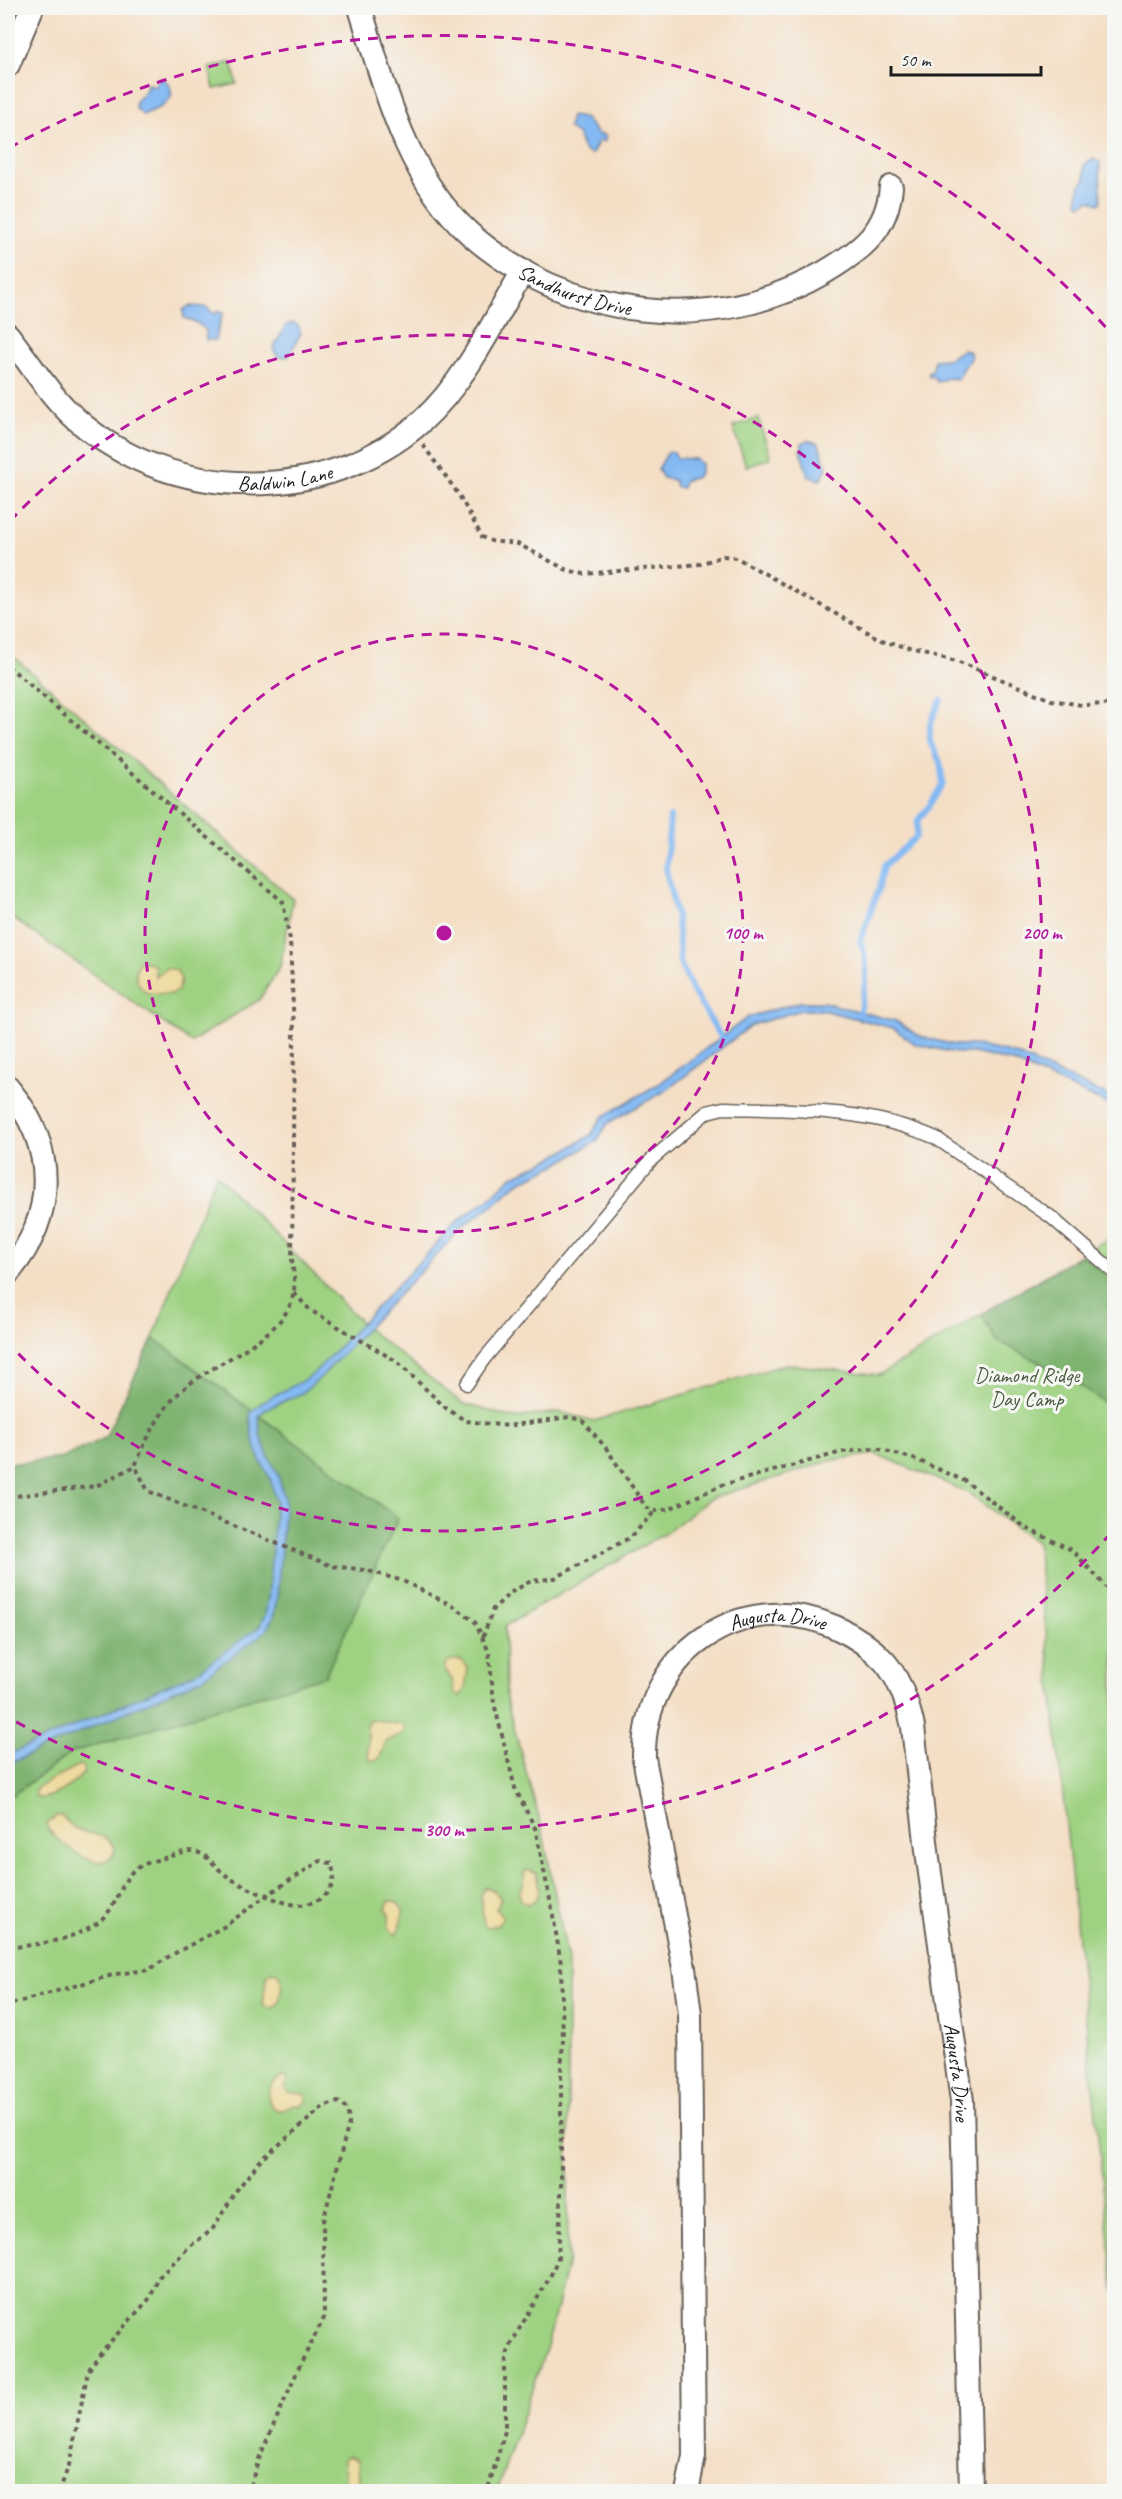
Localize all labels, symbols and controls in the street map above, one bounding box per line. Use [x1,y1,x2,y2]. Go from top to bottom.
scale bar [891,39,1041,77]
text: 50 m [900,49,933,71]
street label: Sandhurst Drive [513,258,634,321]
street label: Baldwin Lane [237,458,337,496]
text: 100 m [724,922,764,944]
text: 200 m [1023,922,1063,944]
centre of rings [434,923,454,943]
park label: Diamond Ridge Day Camp [975,1362,1080,1412]
street label: Augusta Drive [725,1602,831,1636]
text: 300 m [425,1819,465,1841]
street label: Augusta Drive [938,2021,976,2123]

